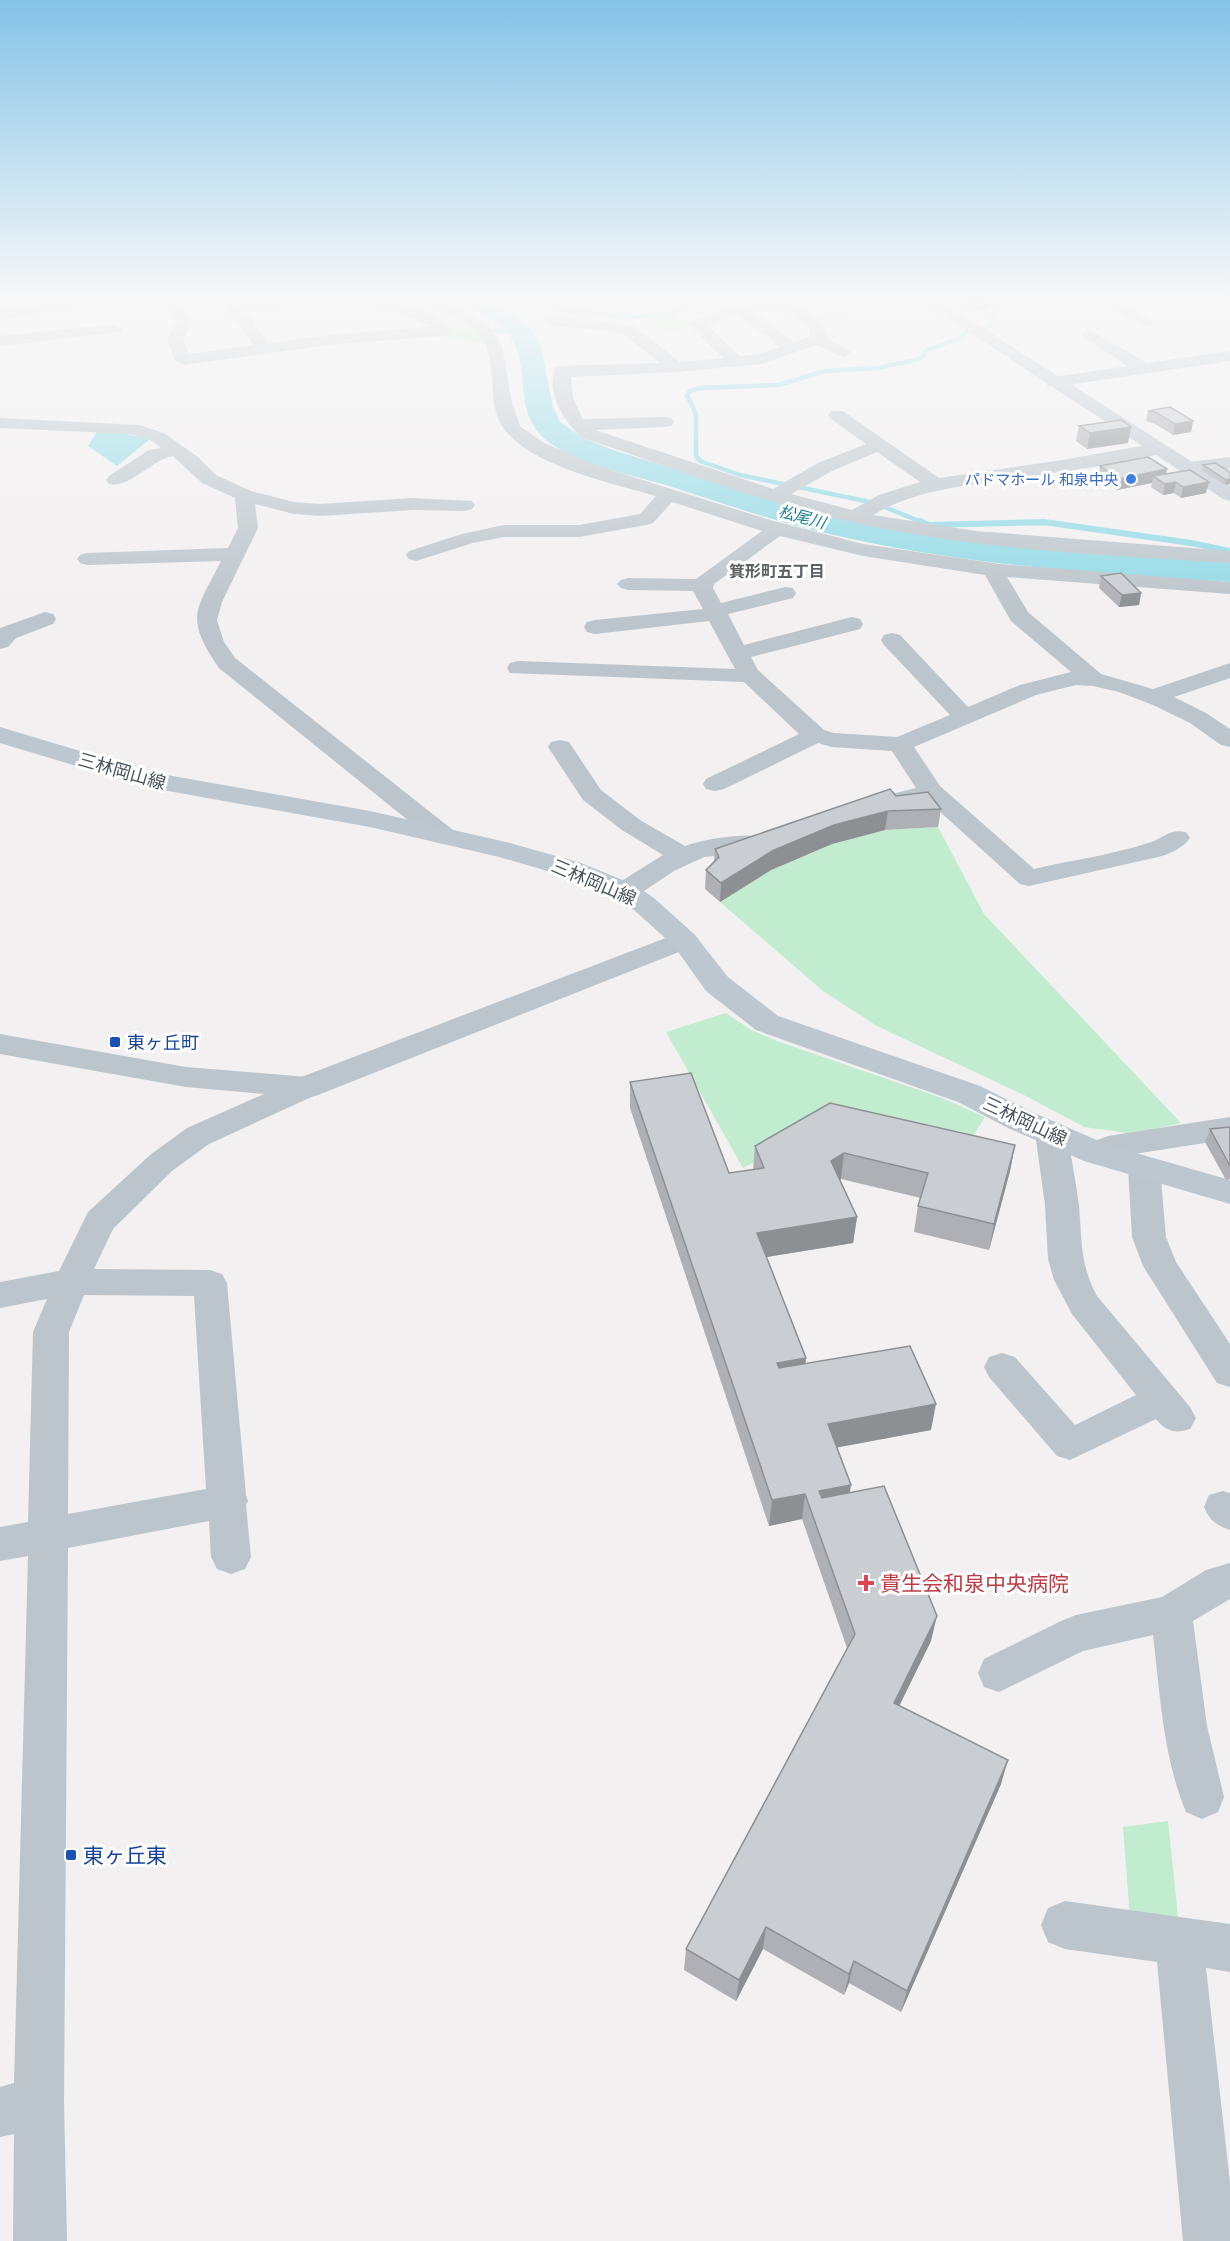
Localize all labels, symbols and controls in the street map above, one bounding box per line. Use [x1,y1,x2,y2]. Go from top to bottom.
place label: パドマホール 和泉中央 [965,470,1119,489]
marker: パドマホール 和泉中央 [1124,472,1138,486]
water label: 松尾川 [776,501,830,534]
district label: 箕形町五丁目 [729,561,825,582]
street label: 三林岡山線 [76,748,168,794]
street label: 三林岡山線 [548,854,640,910]
place label: 東ヶ丘町 [127,1031,199,1054]
marker: 東ヶ丘町 [108,1035,122,1049]
street label: 三林岡山線 [979,1092,1071,1150]
place label: 貴生会和泉中央病院 [880,1570,1069,1597]
marker: 貴生会和泉中央病院 [857,1574,875,1592]
place label: 東ヶ丘東 [83,1842,167,1869]
marker: 東ヶ丘東 [64,1848,78,1862]

